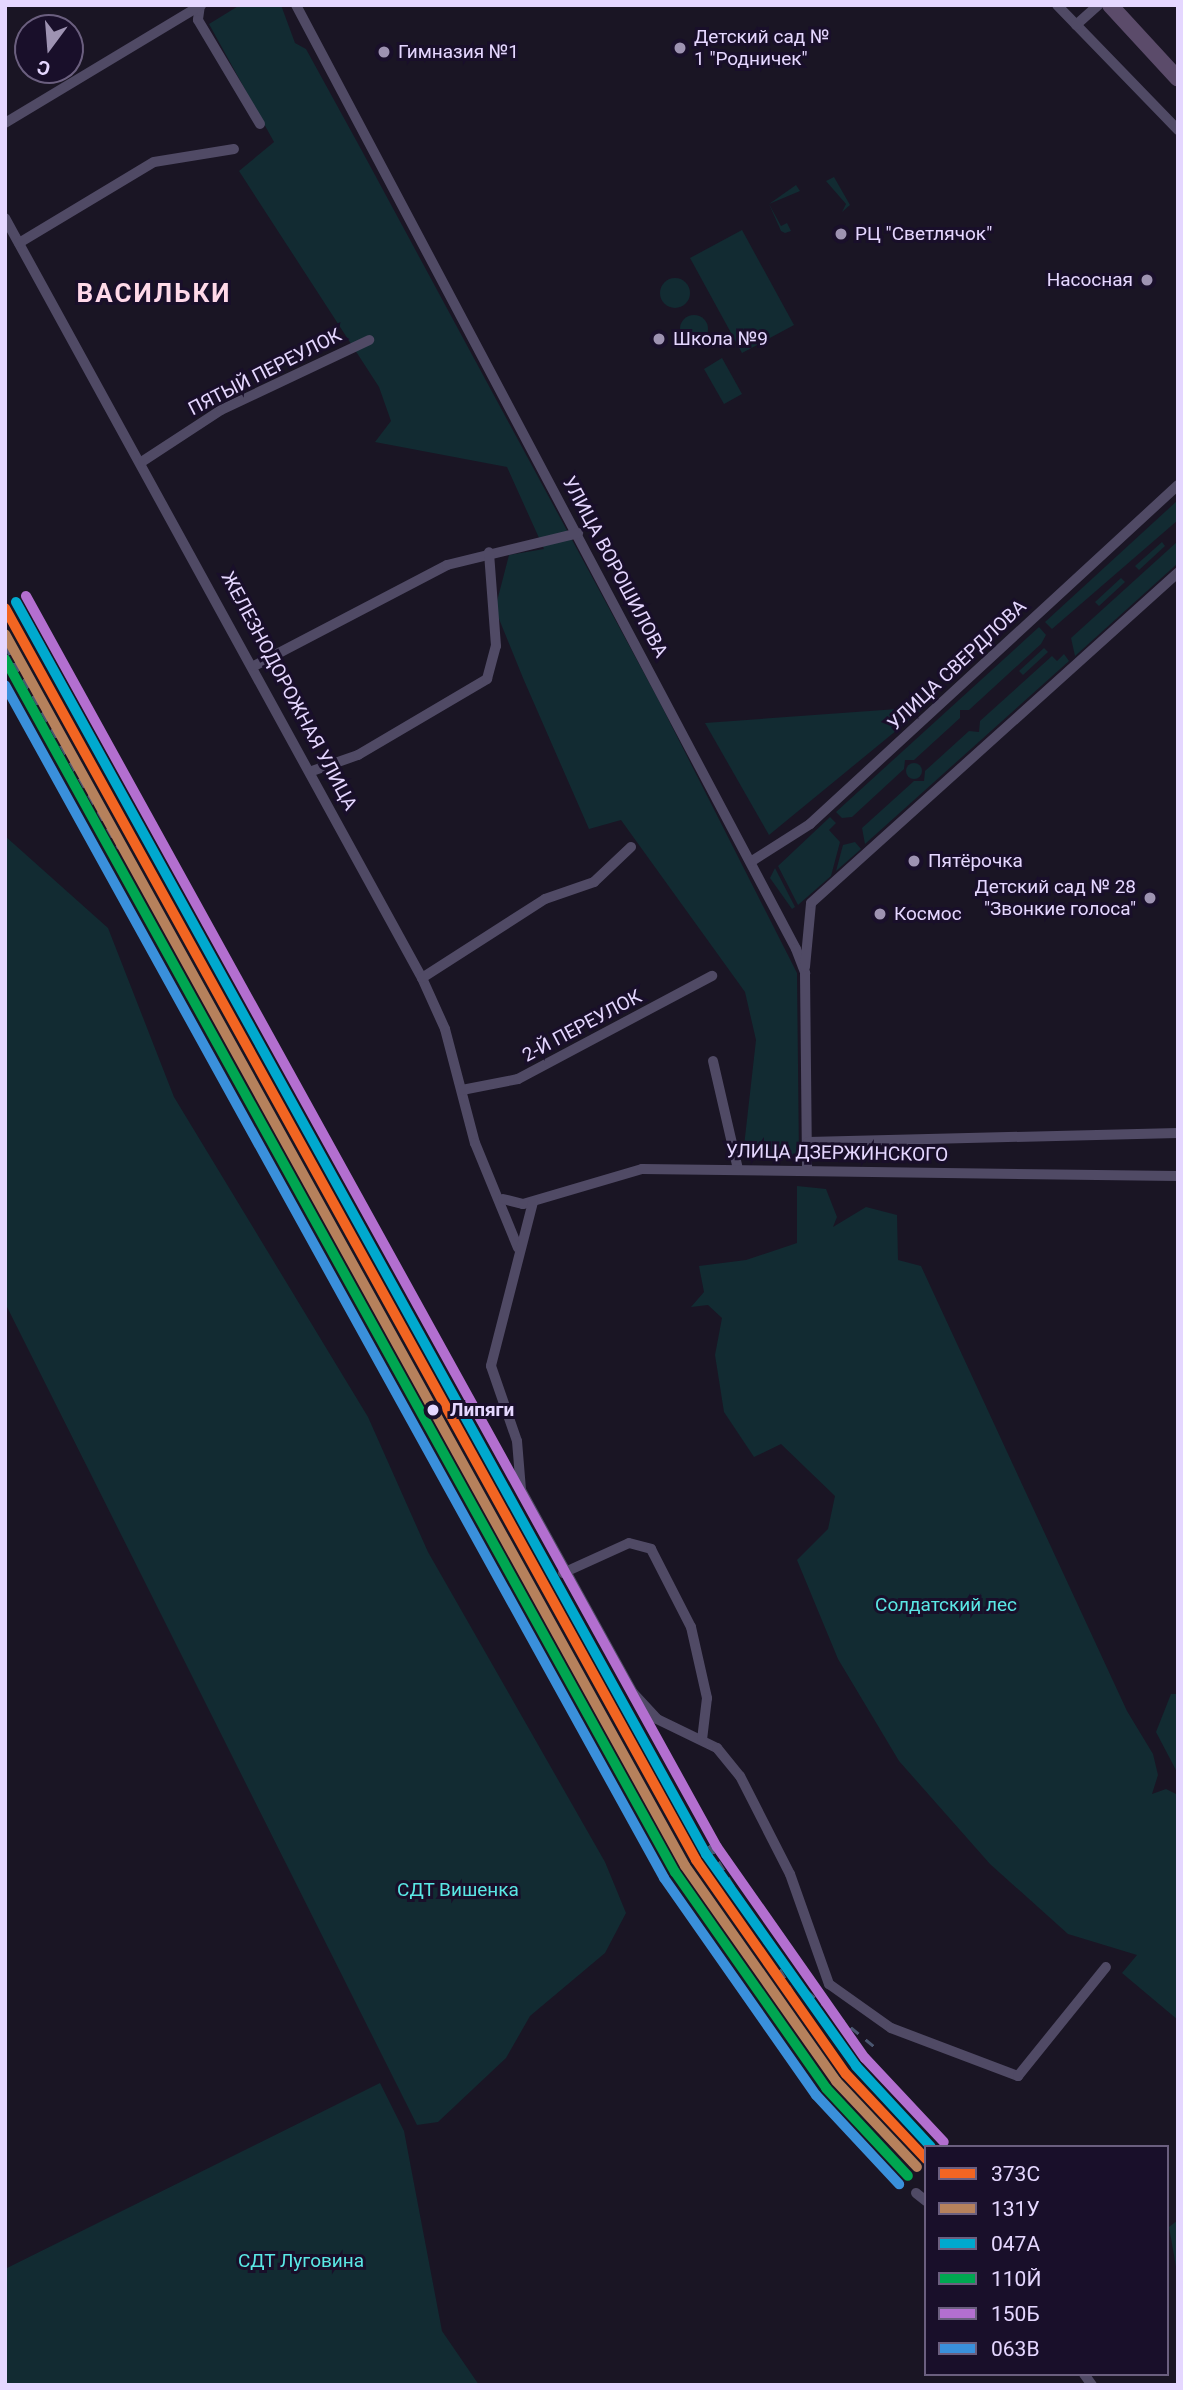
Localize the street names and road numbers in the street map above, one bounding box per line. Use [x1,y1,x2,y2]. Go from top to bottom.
street label: ПЯТЫЙ ПЕРЕУЛОК [185,324,345,420]
street label: УЛИЦА ВОРОШИЛОВА [558,472,672,662]
street label: ЖЕЛЕЗНОДОРОЖНАЯ УЛИЦА [216,568,362,814]
street label: УЛИЦА СВЕРДЛОВА [883,595,1031,735]
street label: 2-Й ПЕРЕУЛОК [519,985,645,1067]
street label: УЛИЦА ДЗЕРЖИНСКОГО [726,1140,948,1166]

